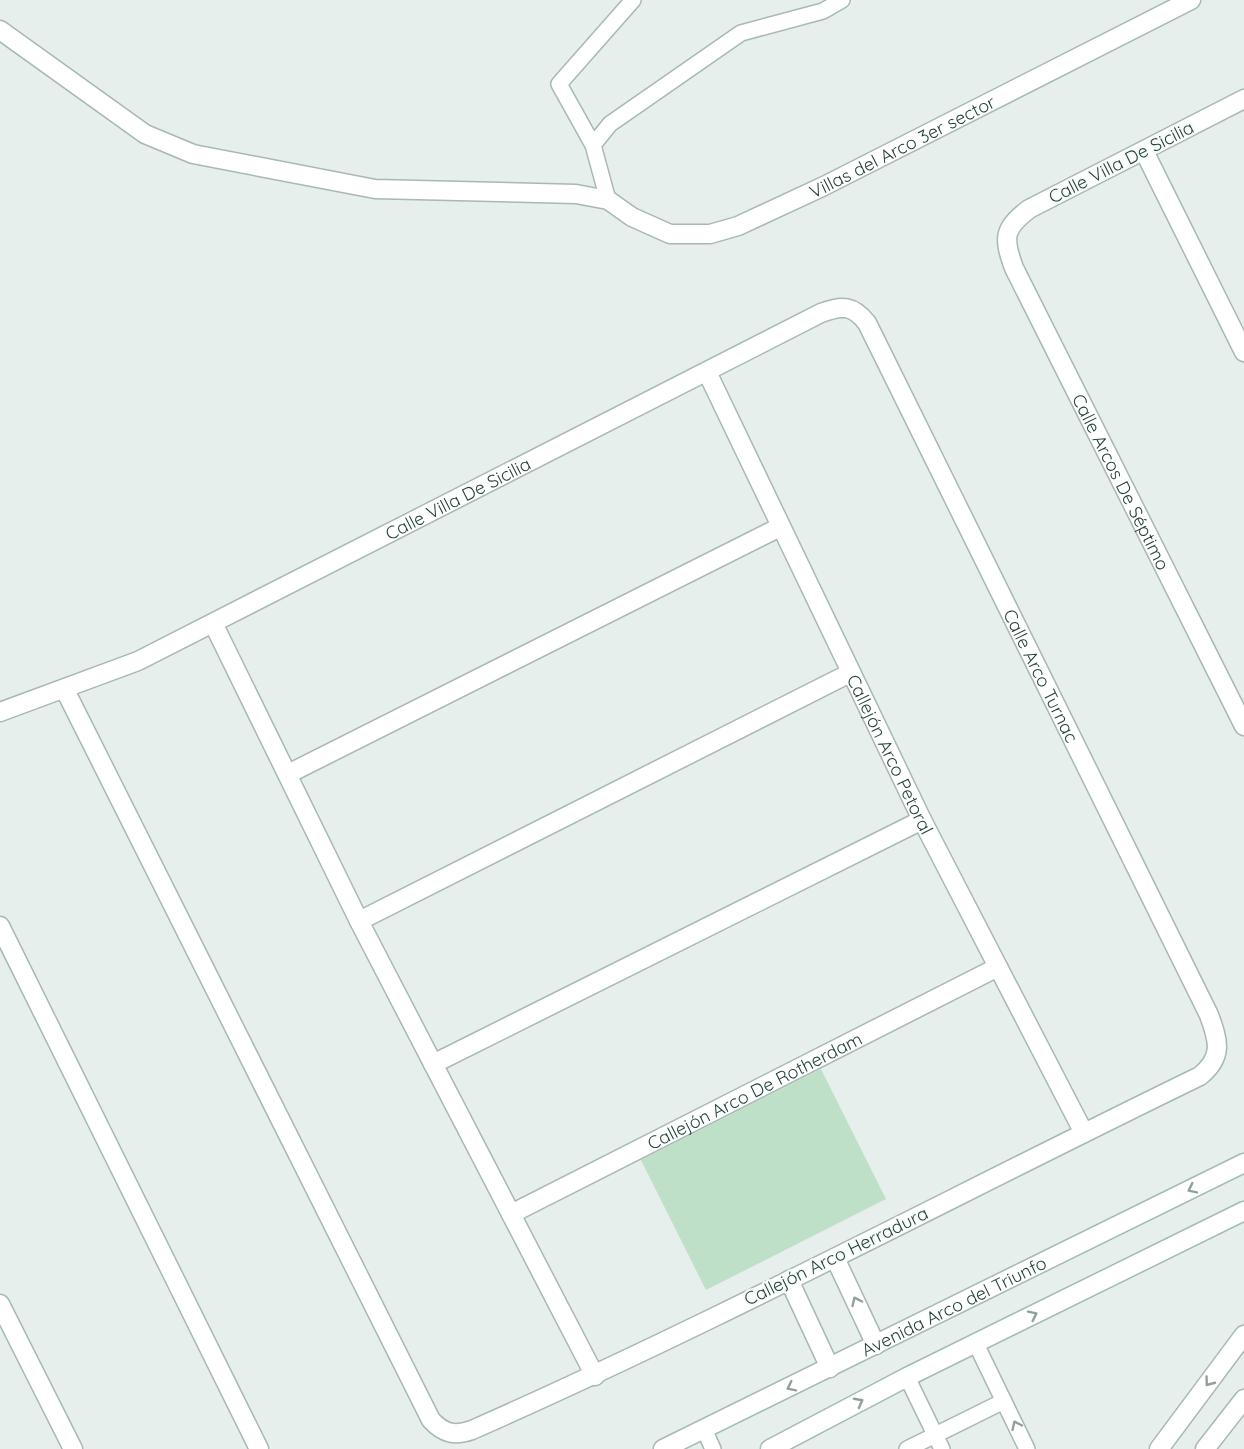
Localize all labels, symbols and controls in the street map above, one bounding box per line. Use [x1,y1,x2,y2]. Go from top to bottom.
street label: Villas del Arco 3er sector [806,90,999,203]
street label: Calle Villa De Sicilia [1045,115,1197,209]
street label: Calle Arcos De Séptimo [1067,390,1175,574]
street label: Calle Villa De Sicilia [381,451,534,545]
street label: Calle Arco Turnac [999,605,1084,746]
street label: Callejón Arco Petoral [842,670,939,838]
street label: Callejón Arco De Rotherdam [643,1026,866,1155]
one-way arrow [1187,1182,1198,1193]
street label: Callejón Arco Herradura [740,1201,932,1311]
street label: Avenida Arco del Triunfo [857,1251,1050,1361]
one-way arrow [851,1297,863,1308]
one-way arrow [1027,1311,1038,1323]
one-way arrow [1205,1375,1216,1386]
one-way arrow [786,1379,797,1391]
one-way arrow [853,1398,864,1410]
one-way arrow [1011,1421,1023,1432]

